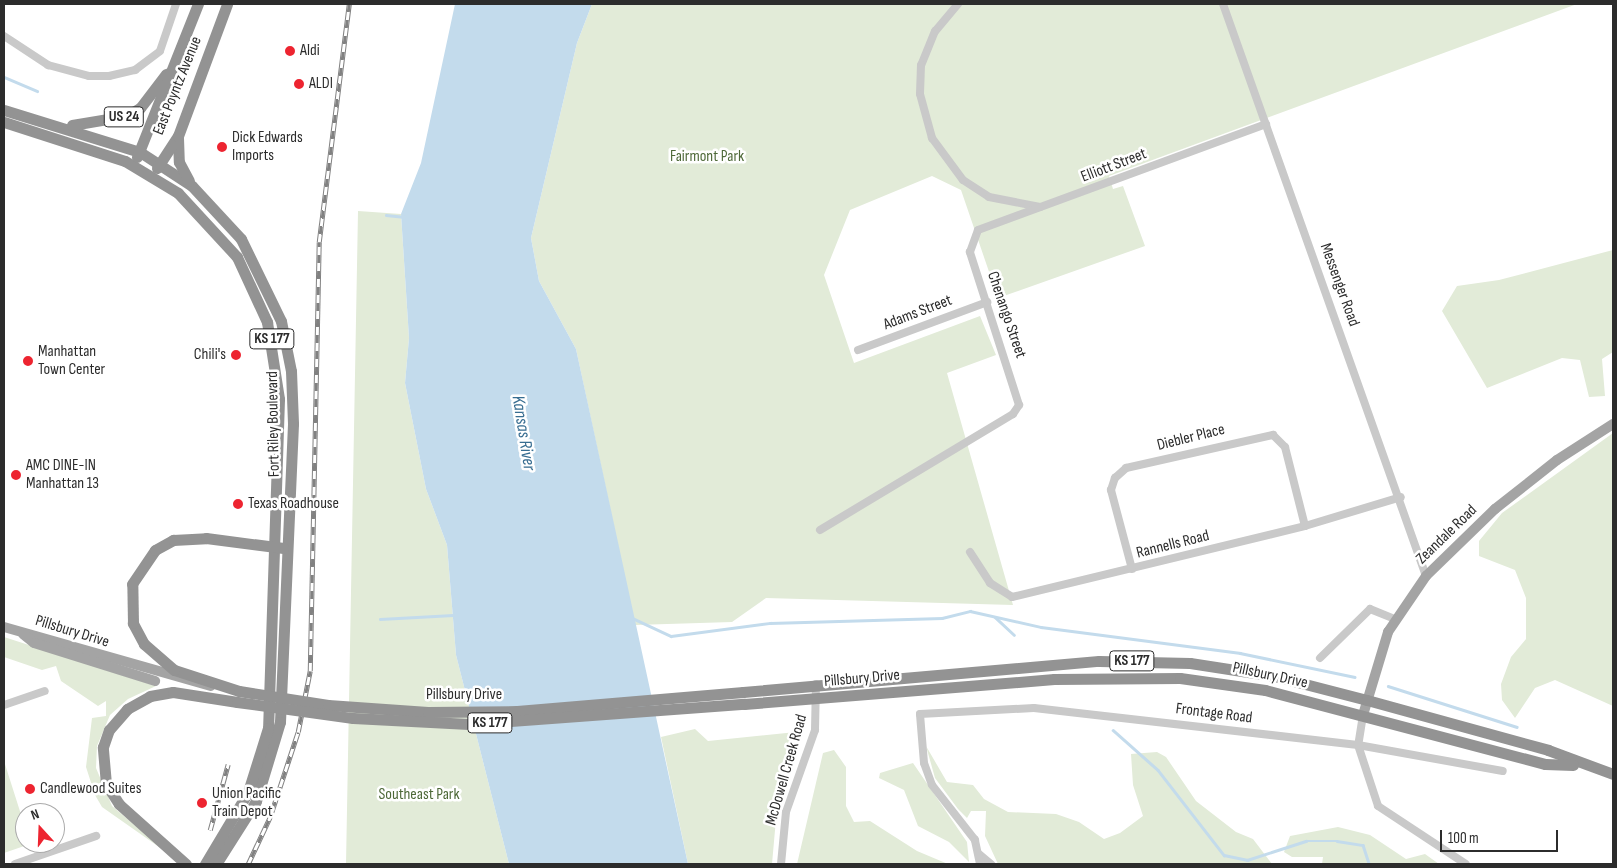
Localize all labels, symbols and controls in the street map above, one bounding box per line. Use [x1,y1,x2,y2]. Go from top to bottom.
street label: East Poyntz Avenue [150,34,206,138]
place label: Aldi [300,41,320,61]
marker: Aldi [284,45,296,57]
place label: ALDI [309,74,333,94]
marker: ALDI [293,78,305,90]
road number: US 24 [103,104,145,130]
place label: Dick Edwards Imports [232,128,303,166]
marker: Dick Edwards Imports [216,141,228,153]
street label: Elliott Street [1079,145,1149,187]
park label: Fairmont Park [670,147,744,167]
street label: Messenger Road [1315,241,1363,329]
street label: Chenango Street [982,269,1030,361]
street label: Adams Street [881,291,955,335]
road number: KS 177 [248,326,296,352]
place label: Manhattan Town Center [38,342,105,380]
place label: Chili's [194,345,226,365]
marker: Chili's [230,349,242,361]
marker: Manhattan Town Center [22,355,34,367]
street label: Fort Riley Boulevard [263,371,285,477]
water label: Kansas River [506,394,540,472]
street label: Diebler Place [1155,420,1227,456]
place label: AMC DINE-IN Manhattan 13 [26,456,99,494]
marker: AMC DINE-IN Manhattan 13 [10,469,22,481]
place label: Texas Roadhouse [248,494,339,514]
marker: Texas Roadhouse [232,498,244,510]
street label: Zeandale Road [1413,501,1481,569]
street label: Rannells Road [1135,527,1211,563]
street label: Pillsbury Drive [33,612,111,652]
road number: KS 177 [1108,648,1156,674]
street label: Pillsbury Drive [1231,659,1309,693]
street label: Pillsbury Drive [823,666,901,692]
street label: Pillsbury Drive [426,685,502,705]
street label: Frontage Road [1175,700,1253,728]
road number: KS 177 [466,710,514,736]
street label: McDowell Creek Road [762,712,812,828]
place label: Candlewood Suites [40,779,141,799]
marker: Candlewood Suites [24,783,36,795]
place label: Union Pacific Train Depot [212,784,281,822]
park label: Southeast Park [378,785,460,805]
marker: Union Pacific Train Depot [196,797,208,809]
north arrow [15,803,65,853]
text: N [29,805,41,824]
scale bar [1442,820,1560,852]
text: 100 m [1448,829,1479,848]

